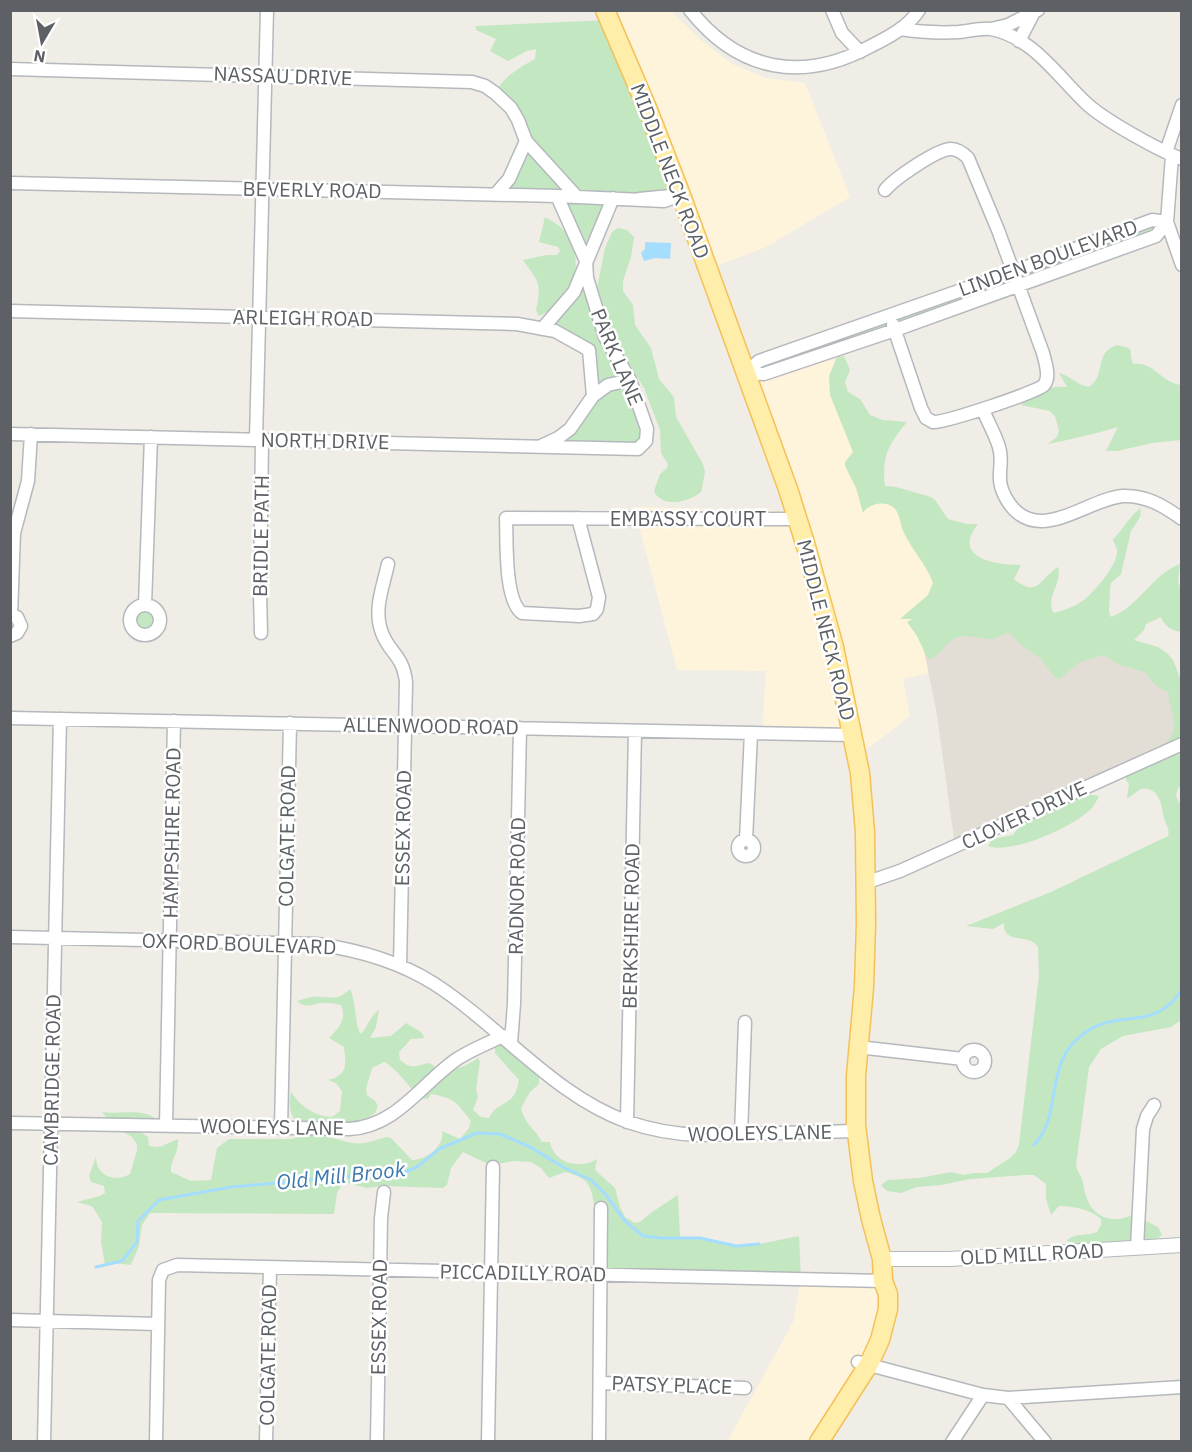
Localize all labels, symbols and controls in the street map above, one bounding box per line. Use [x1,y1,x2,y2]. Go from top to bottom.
north arrow [12,12,72,72]
text: N [32,46,47,68]
street label: NASSAU DRIVE [213,60,353,91]
street label: MIDDLE NECK ROAD [625,79,716,262]
street label: BEVERLY ROAD [242,175,382,204]
street label: LINDEN BOULEVARD [955,213,1141,302]
street label: ARLEIGH ROAD [232,303,374,332]
street label: PARK LANE [585,304,650,410]
street label: NORTH DRIVE [260,426,390,455]
street label: BRIDLE PATH [246,475,275,597]
street label: EMBASSY COURT [610,505,766,532]
street label: MIDDLE NECK ROAD [791,536,862,723]
street label: ALLENWOOD ROAD [343,710,519,741]
street label: HAMPSHIRE ROAD [157,747,186,919]
street label: COLGATE ROAD [272,765,301,907]
street label: ESSEX ROAD [388,770,417,886]
street label: CLOVER DRIVE [957,774,1091,855]
street label: RADNOR ROAD [502,817,531,955]
street label: BERKSHIRE ROAD [616,843,645,1009]
street label: OXFORD BOULEVARD [141,927,337,960]
street label: CAMBRIDGE ROAD [37,994,66,1166]
street label: WOOLEYS LANE [200,1112,344,1141]
street label: WOOLEYS LANE [688,1118,832,1147]
water label: Old Mill Brook [275,1154,408,1196]
street label: OLD MILL ROAD [959,1236,1105,1271]
street label: PICCADILLY ROAD [439,1258,607,1287]
street label: ESSEX ROAD [364,1259,393,1375]
street label: COLGATE ROAD [253,1284,282,1426]
street label: PATSY PLACE [611,1369,733,1400]

